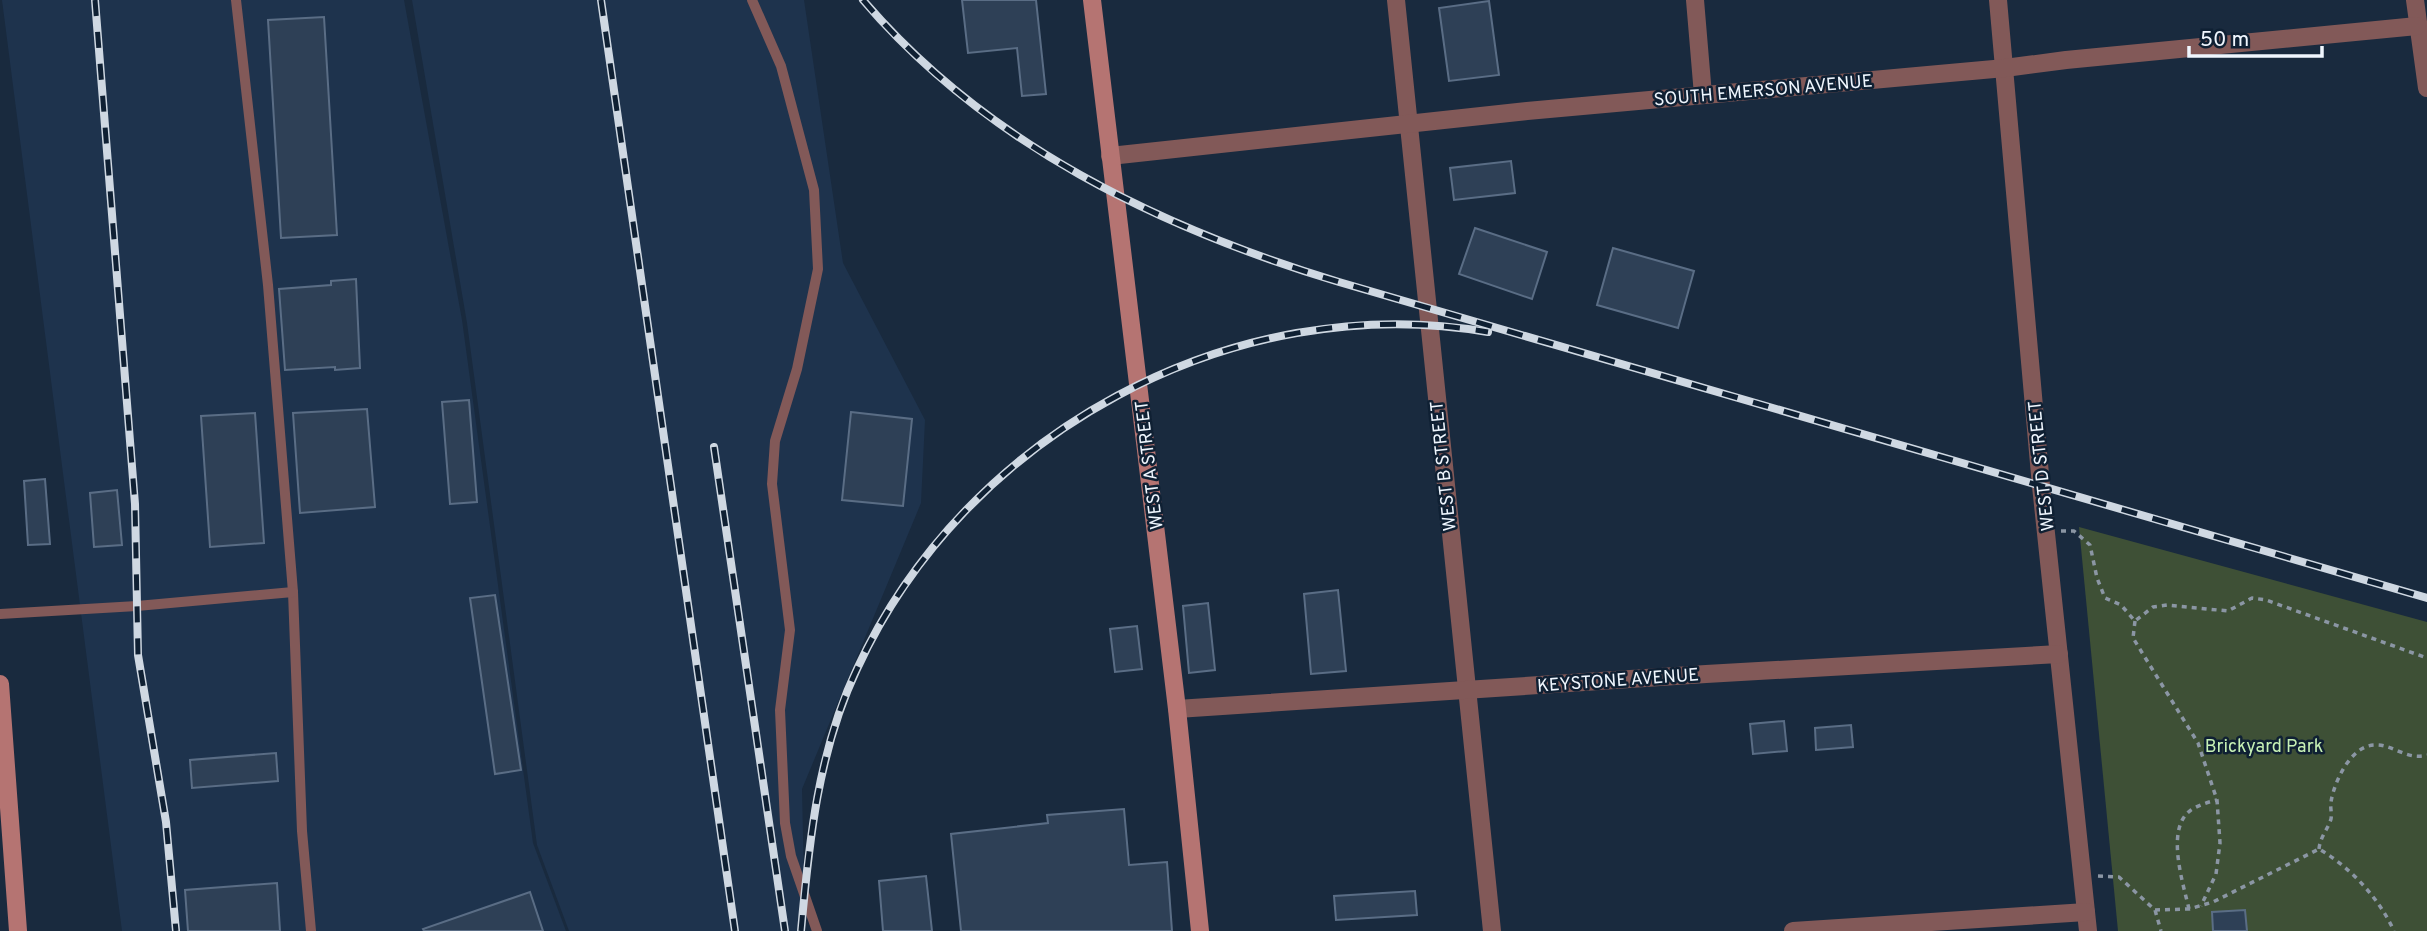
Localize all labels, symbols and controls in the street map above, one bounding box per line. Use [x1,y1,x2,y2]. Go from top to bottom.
scale bar [2189,14,2322,58]
text: 50 m [2200,27,2249,54]
street label: SOUTH EMERSON AVENUE [1653,70,1874,113]
street label: WEST A STREET [1131,399,1170,531]
street label: WEST D STREET [2024,399,2061,532]
street label: WEST B STREET [1426,400,1463,532]
street label: KEYSTONE AVENUE [1536,664,1700,699]
park label: Brickyard Park [2205,736,2323,759]

